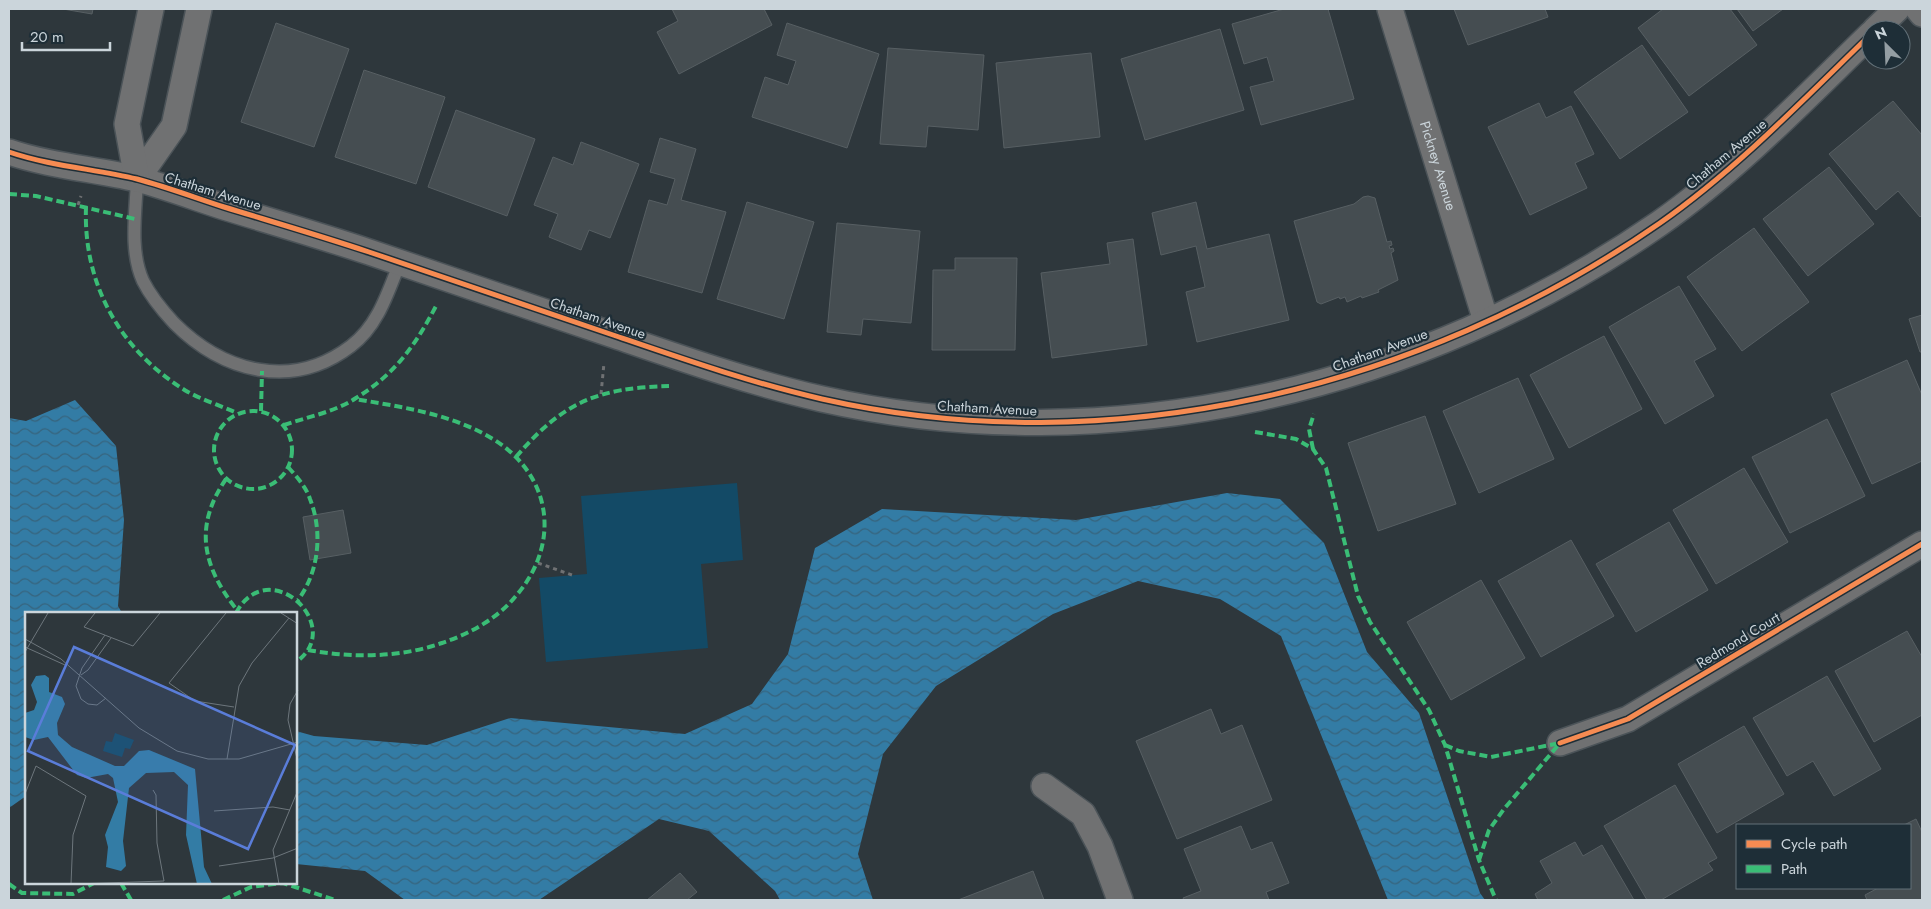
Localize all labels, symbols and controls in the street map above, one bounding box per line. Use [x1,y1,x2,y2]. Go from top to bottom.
scale bar [22,20,110,52]
north arrow [1861,20,1911,70]
text: N [1872,22,1890,45]
text: 20 m [30,26,64,48]
street label: Chatham Avenue [1681,114,1771,194]
street label: Pickney Avenue [1415,119,1461,213]
street label: Chatham Avenue [162,167,264,215]
street label: Chatham Avenue [548,292,648,344]
street label: Chatham Avenue [1330,324,1430,376]
street label: Chatham Avenue [937,395,1037,421]
street label: Redmond Court [1693,607,1784,673]
inset map [25,612,298,884]
legend [1736,824,1911,889]
text: Cycle path [1781,833,1848,855]
text: Path [1781,858,1807,880]

